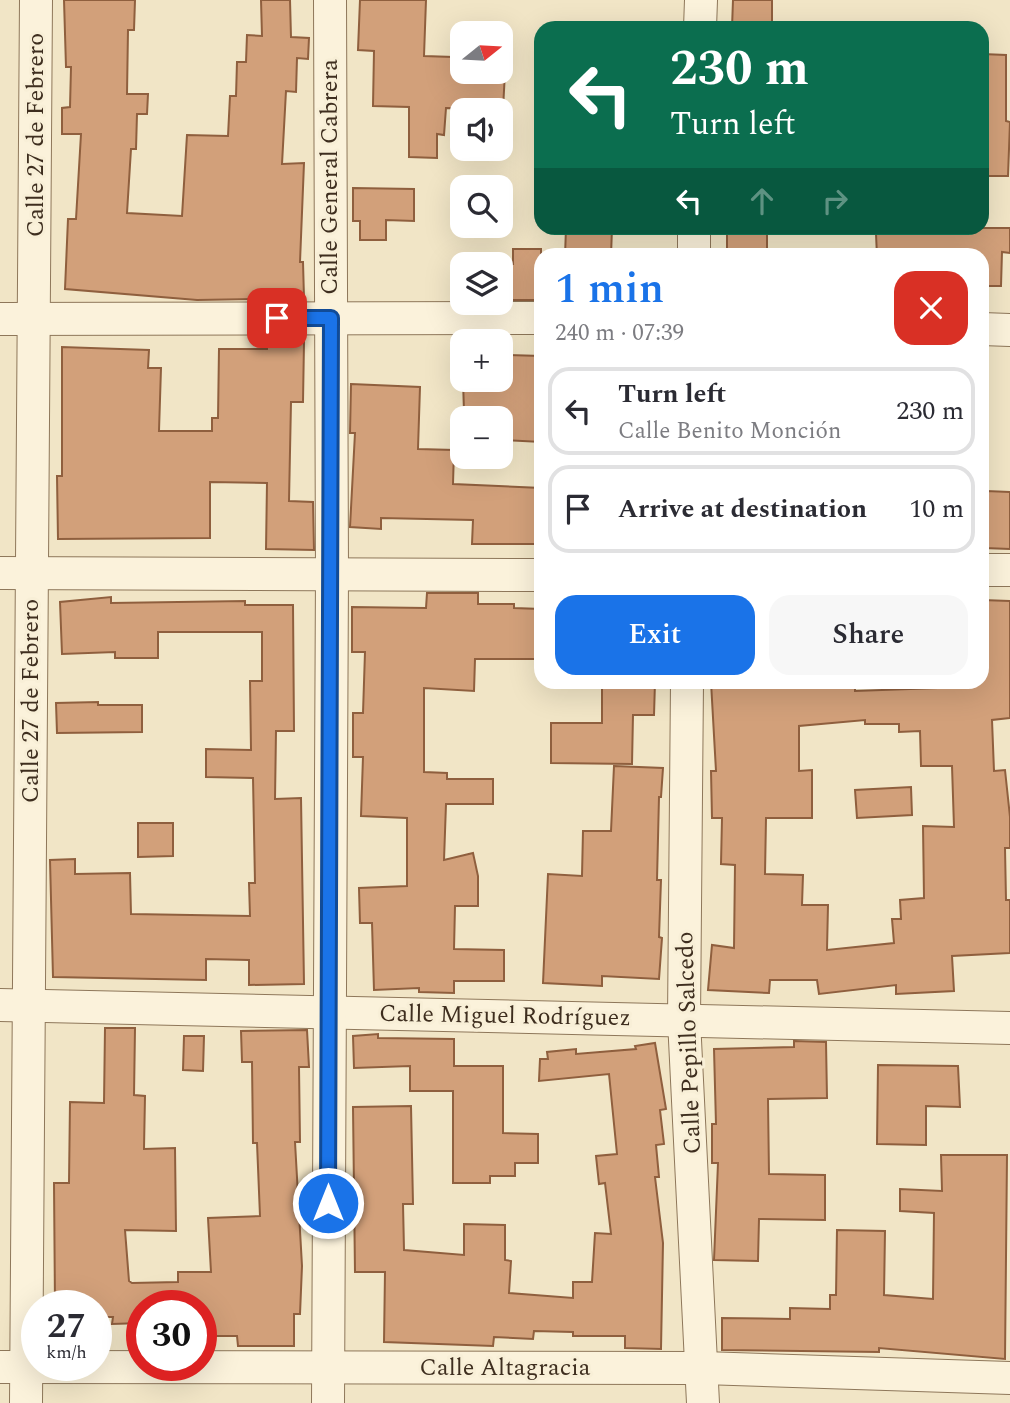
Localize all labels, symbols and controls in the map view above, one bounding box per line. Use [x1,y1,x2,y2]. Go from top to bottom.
north arrow [450,21,513,84]
map controls [450,21,513,469]
text: 230 m [670,32,809,107]
street label: Calle 27 de Febrero [18,33,54,237]
icon: left [555,49,646,140]
street label: Calle General Cabrera [312,59,348,295]
button: sound [450,98,513,161]
text: Turn left [670,100,796,149]
button: search [450,175,513,238]
icon: left [670,182,708,220]
icon: ahead [743,182,781,220]
icon: right [816,182,854,220]
button: layers [450,252,513,315]
text: 1 min [555,258,664,321]
button: close [894,271,968,345]
pin [247,288,307,348]
icon: arrive [258,299,296,337]
text: 240 m · 07:39 [555,316,684,351]
button: + [450,329,513,392]
text: Turn left [618,374,726,414]
text: 230 m [896,391,964,431]
icon: left [559,392,597,430]
button: − [450,406,513,469]
text: Calle Benito Monción [618,414,841,449]
text: Arrive at destination [618,489,867,529]
text: 10 m [909,489,964,529]
icon: arrive [559,490,597,528]
button: Exit [555,595,755,675]
button: Share [769,595,968,675]
street label: Calle 27 de Febrero [13,599,49,803]
street label: Calle Pepillo Salcedo [667,931,711,1155]
street label: Calle Miguel Rodríguez [379,996,631,1036]
position arrow [291,1166,365,1240]
speed limit sign: 30 [126,1290,217,1381]
text: 27 [47,1300,86,1353]
text: km/h [46,1339,87,1366]
street label: Calle Altagracia [420,1350,591,1386]

